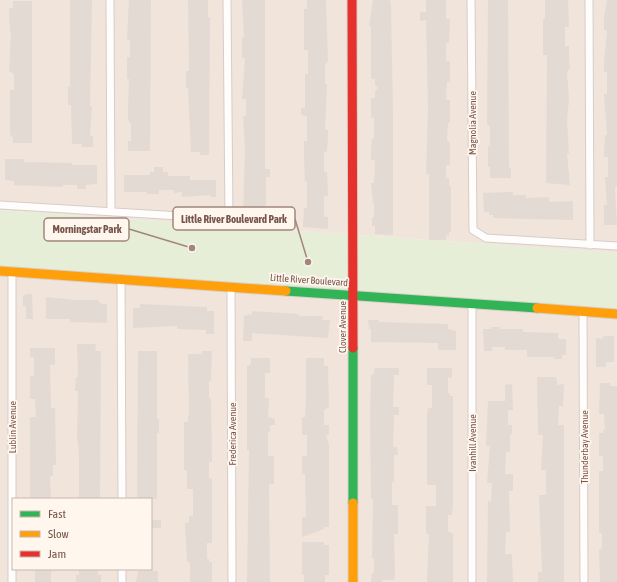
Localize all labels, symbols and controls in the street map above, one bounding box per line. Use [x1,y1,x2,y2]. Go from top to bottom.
street label: Magnolia Avenue [467,91,478,155]
callout: Little River Boulevard Park [173,207,295,230]
text: Little River Boulevard Park [181,213,287,225]
callout: Morningstar Park [44,218,129,241]
text: Morningstar Park [52,223,122,235]
street label: Little River Boulevard [270,272,349,288]
street label: Clover Avenue [337,300,348,353]
street label: Lublin Avenue [7,400,18,453]
street label: Frederica Avenue [227,402,238,466]
street label: Thunderbay Avenue [579,410,590,484]
street label: Ivanhill Avenue [467,414,478,472]
legend [12,498,152,570]
text: Fast [48,507,66,521]
text: Slow [48,527,69,541]
text: Jam [48,547,66,561]

